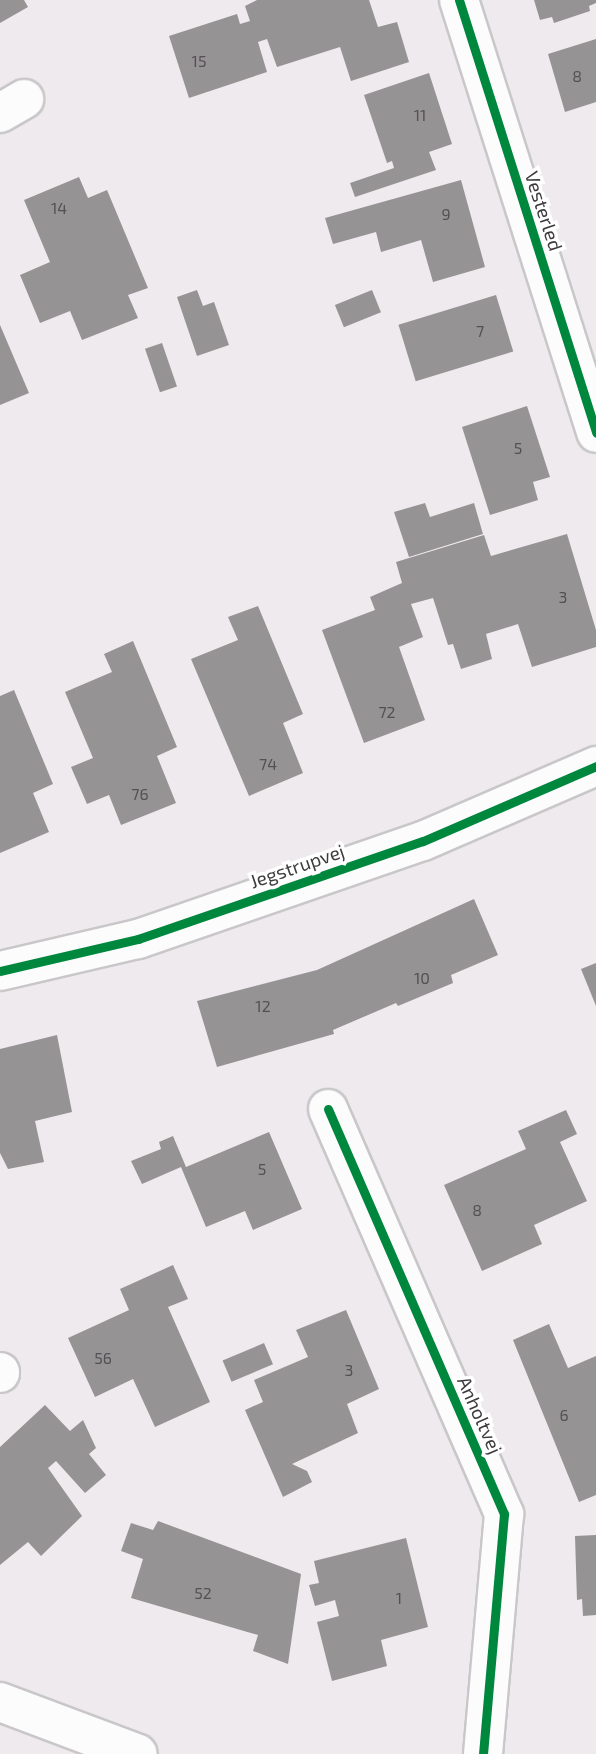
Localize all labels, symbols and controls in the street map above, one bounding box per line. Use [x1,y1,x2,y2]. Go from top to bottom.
house number: 15 [192,51,206,71]
house number: 8 [572,66,582,86]
house number: 11 [414,105,426,125]
street label: Vesterled [520,168,568,254]
house number: 14 [51,198,67,218]
house number: 9 [441,204,451,224]
house number: 7 [476,321,484,341]
house number: 5 [514,438,522,458]
house number: 3 [559,587,567,607]
house number: 72 [378,702,396,722]
house number: 74 [259,754,277,774]
house number: 76 [131,784,149,804]
street label: Jegstrupvej [247,839,347,893]
house number: 10 [414,968,430,988]
house number: 12 [255,996,271,1016]
house number: 5 [258,1159,266,1179]
house number: 8 [472,1200,482,1220]
house number: 56 [94,1348,112,1368]
house number: 3 [345,1360,353,1380]
street label: Anholtvej [453,1373,507,1457]
house number: 6 [559,1405,569,1425]
house number: 52 [194,1583,212,1603]
house number: 1 [396,1588,402,1608]

